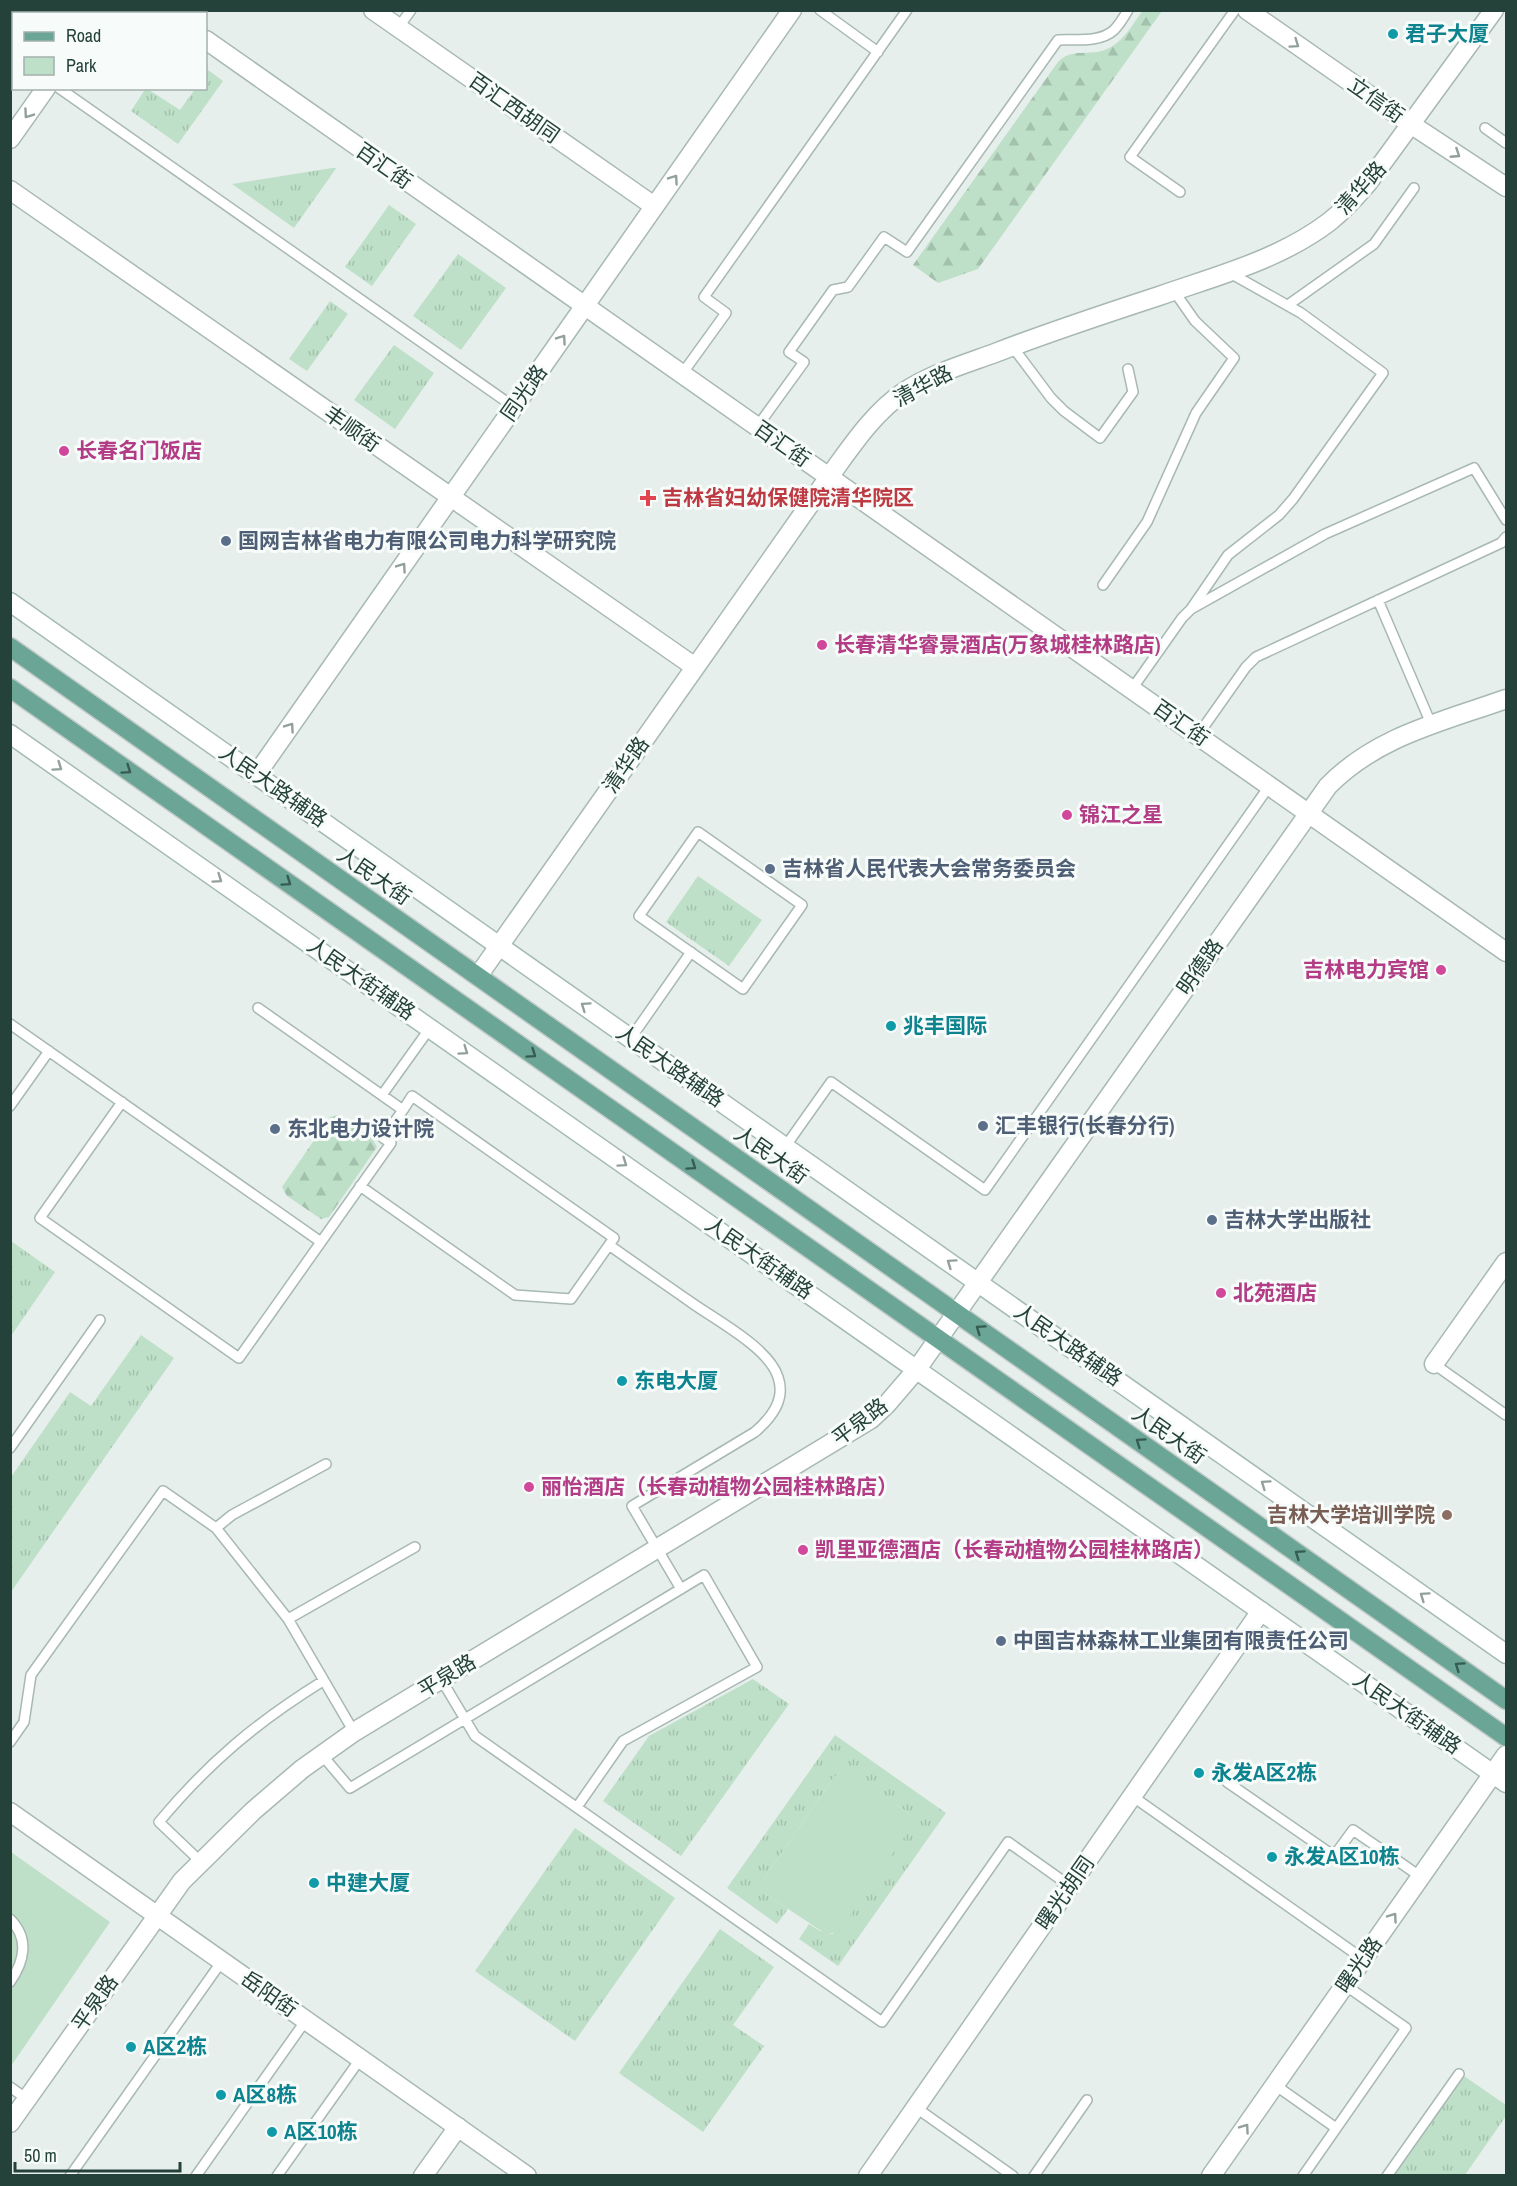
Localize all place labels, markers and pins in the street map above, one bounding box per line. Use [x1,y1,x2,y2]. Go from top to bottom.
place label: 君子大厦 [1405,19,1489,48]
marker: 君子大厦 [1386,27,1400,41]
place label: 长春名门饭店 [76,436,202,465]
marker: 长春名门饭店 [57,444,71,458]
place label: 吉林省妇幼保健院清华院区 [662,483,914,512]
marker: 吉林省妇幼保健院清华院区 [639,489,657,507]
place label: 国网吉林省电力有限公司电力科学研究院 [238,526,616,555]
marker: 国网吉林省电力有限公司电力科学研究院 [219,534,233,548]
place label: 长春清华睿景酒店(万象城桂林路店) [834,630,1161,659]
marker: 长春清华睿景酒店(万象城桂林路店) [815,638,829,652]
place label: 锦江之星 [1079,800,1163,829]
marker: 锦江之星 [1060,808,1074,822]
place label: 吉林省人民代表大会常务委员会 [782,854,1076,883]
marker: 吉林省人民代表大会常务委员会 [763,862,777,876]
place label: 吉林电力宾馆 [1303,955,1429,984]
marker: 吉林电力宾馆 [1434,963,1448,977]
place label: 兆丰国际 [903,1011,987,1040]
marker: 兆丰国际 [884,1019,898,1033]
place label: 汇丰银行(长春分行) [995,1111,1175,1140]
place label: 东北电力设计院 [287,1114,434,1143]
marker: 汇丰银行(长春分行) [976,1119,990,1133]
marker: 东北电力设计院 [268,1122,282,1136]
place label: 吉林大学出版社 [1224,1205,1371,1234]
marker: 吉林大学出版社 [1205,1213,1219,1227]
place label: 北苑酒店 [1233,1278,1317,1307]
marker: 北苑酒店 [1214,1286,1228,1300]
place label: 东电大厦 [634,1366,718,1395]
marker: 东电大厦 [615,1374,629,1388]
place label: 丽怡酒店（长春动植物公园桂林路店） [541,1472,898,1501]
marker: 丽怡酒店（长春动植物公园桂林路店） [522,1480,536,1494]
place label: 吉林大学培训学院 [1267,1500,1435,1529]
marker: 吉林大学培训学院 [1440,1508,1454,1522]
place label: 凯里亚德酒店（长春动植物公园桂林路店） [815,1535,1214,1564]
marker: 凯里亚德酒店（长春动植物公园桂林路店） [796,1543,810,1557]
place label: 中国吉林森林工业集团有限责任公司 [1013,1626,1349,1655]
marker: 中国吉林森林工业集团有限责任公司 [994,1634,1008,1648]
place label: 永发A区2栋 [1211,1758,1317,1787]
marker: 永发A区2栋 [1192,1766,1206,1780]
place label: 永发A区10栋 [1284,1842,1400,1871]
marker: 永发A区10栋 [1265,1850,1279,1864]
place label: 中建大厦 [326,1868,410,1897]
marker: 中建大厦 [307,1876,321,1890]
place label: A区2栋 [143,2032,207,2061]
marker: A区2栋 [124,2040,138,2054]
place label: A区8栋 [233,2080,297,2109]
marker: A区8栋 [214,2088,228,2102]
place label: A区10栋 [284,2117,358,2146]
marker: A区10栋 [265,2125,279,2139]

